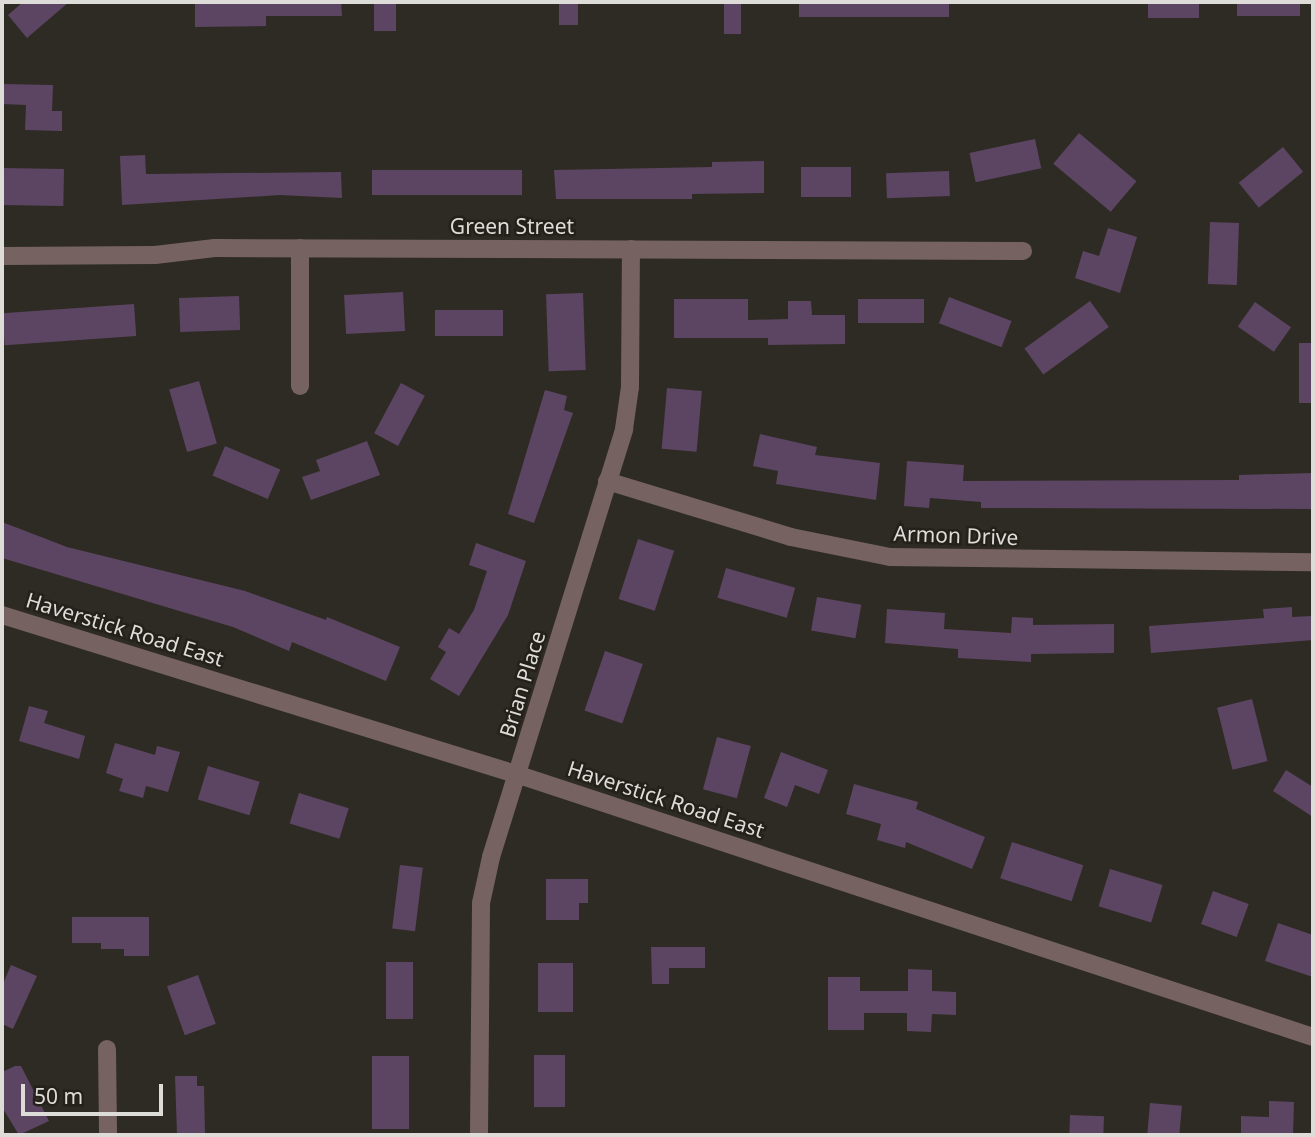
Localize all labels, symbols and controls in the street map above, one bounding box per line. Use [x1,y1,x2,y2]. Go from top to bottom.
street label: Green Street [450,213,574,239]
street label: Armon Drive [893,520,1019,550]
street label: Haverstick Road East [23,587,227,671]
street label: Brian Place [494,628,550,740]
street label: Haverstick Road East [564,755,768,843]
scale bar [24,1070,166,1114]
text: 50 m [34,1082,83,1110]

